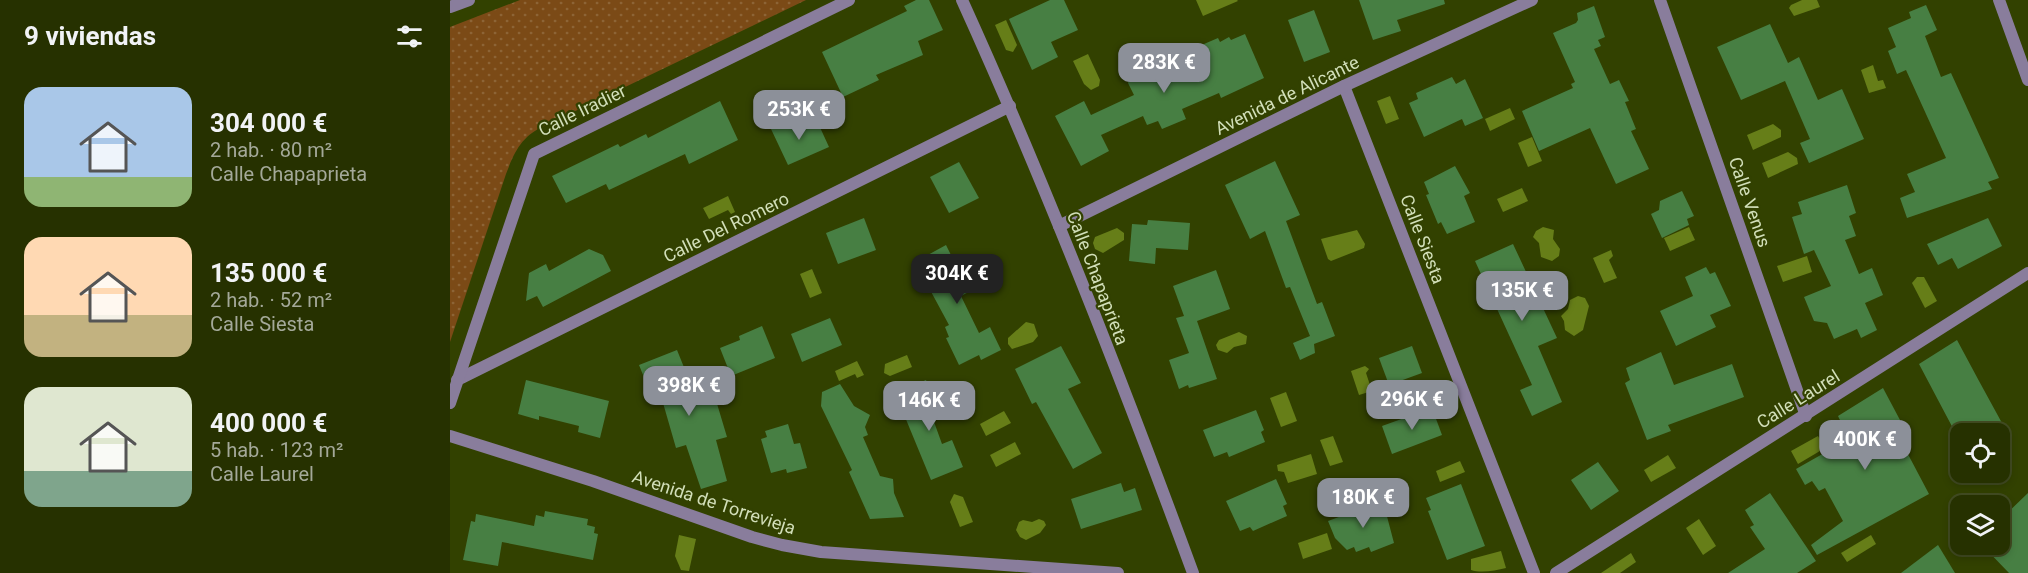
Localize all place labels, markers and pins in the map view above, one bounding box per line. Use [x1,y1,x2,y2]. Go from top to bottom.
pin: 283K € [1115,43,1213,94]
pin: 253K € [750,90,848,141]
pin: 304K € [908,254,1006,305]
pin: 135K € [1473,271,1571,322]
pin: 398K € [640,366,738,417]
pin: 296K € [1363,380,1461,431]
pin: 146K € [880,381,978,432]
pin: 400K € [1816,420,1914,471]
pin: 180K € [1314,478,1412,529]

